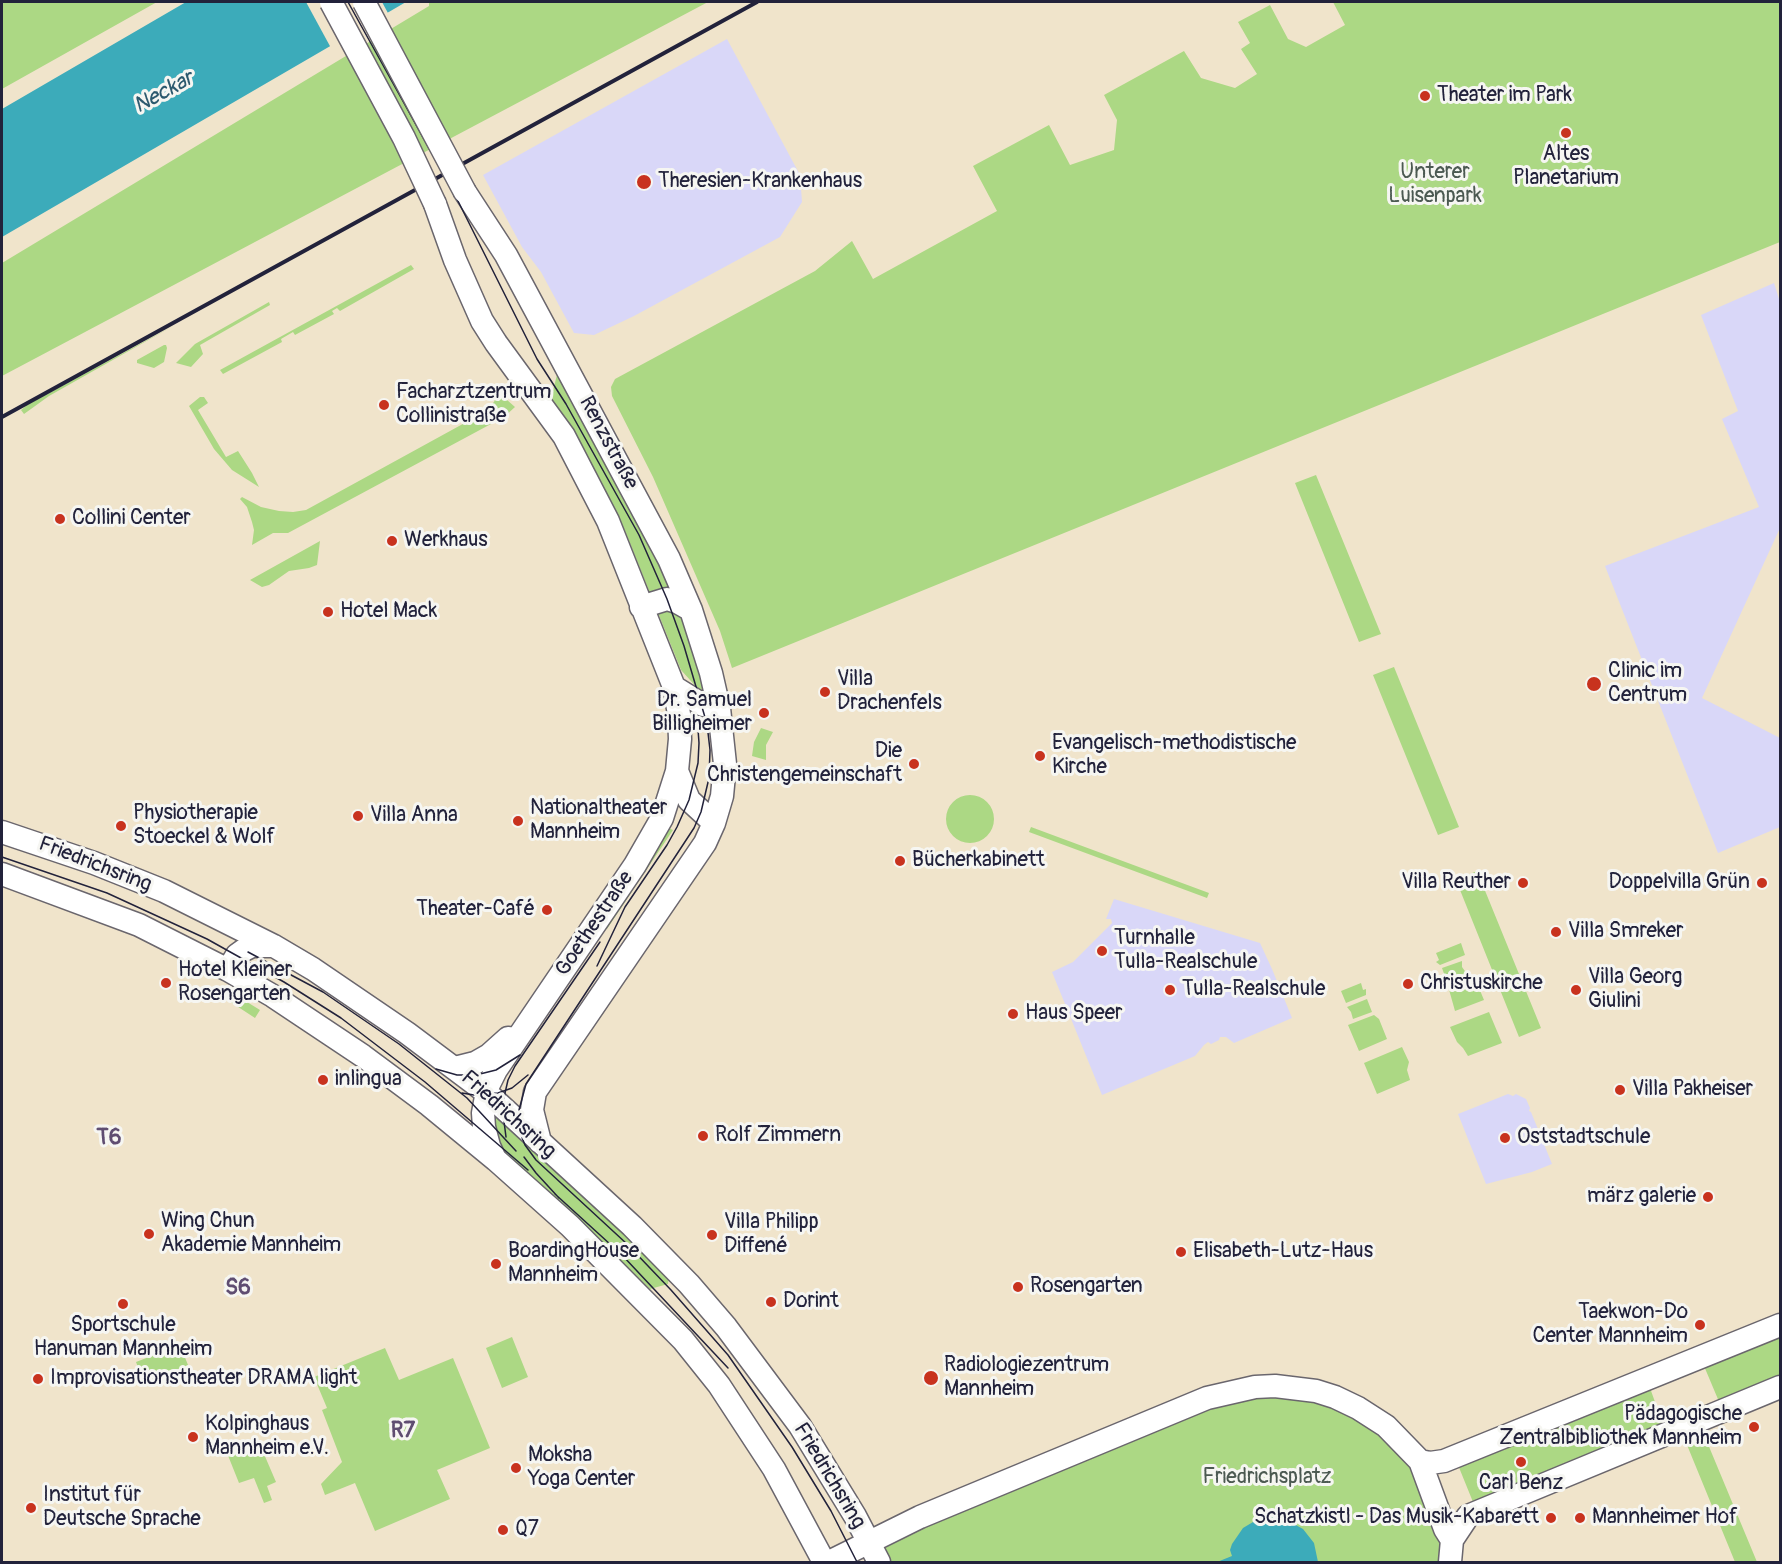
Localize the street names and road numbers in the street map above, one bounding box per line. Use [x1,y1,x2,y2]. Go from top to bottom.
street label: Renzstraße [573,392,643,494]
street label: Friedrichsring [35,832,155,898]
street label: Goethestraße [551,867,639,981]
street label: Friedrichsring [455,1066,561,1164]
street label: Friedrichsring [788,1418,870,1534]

